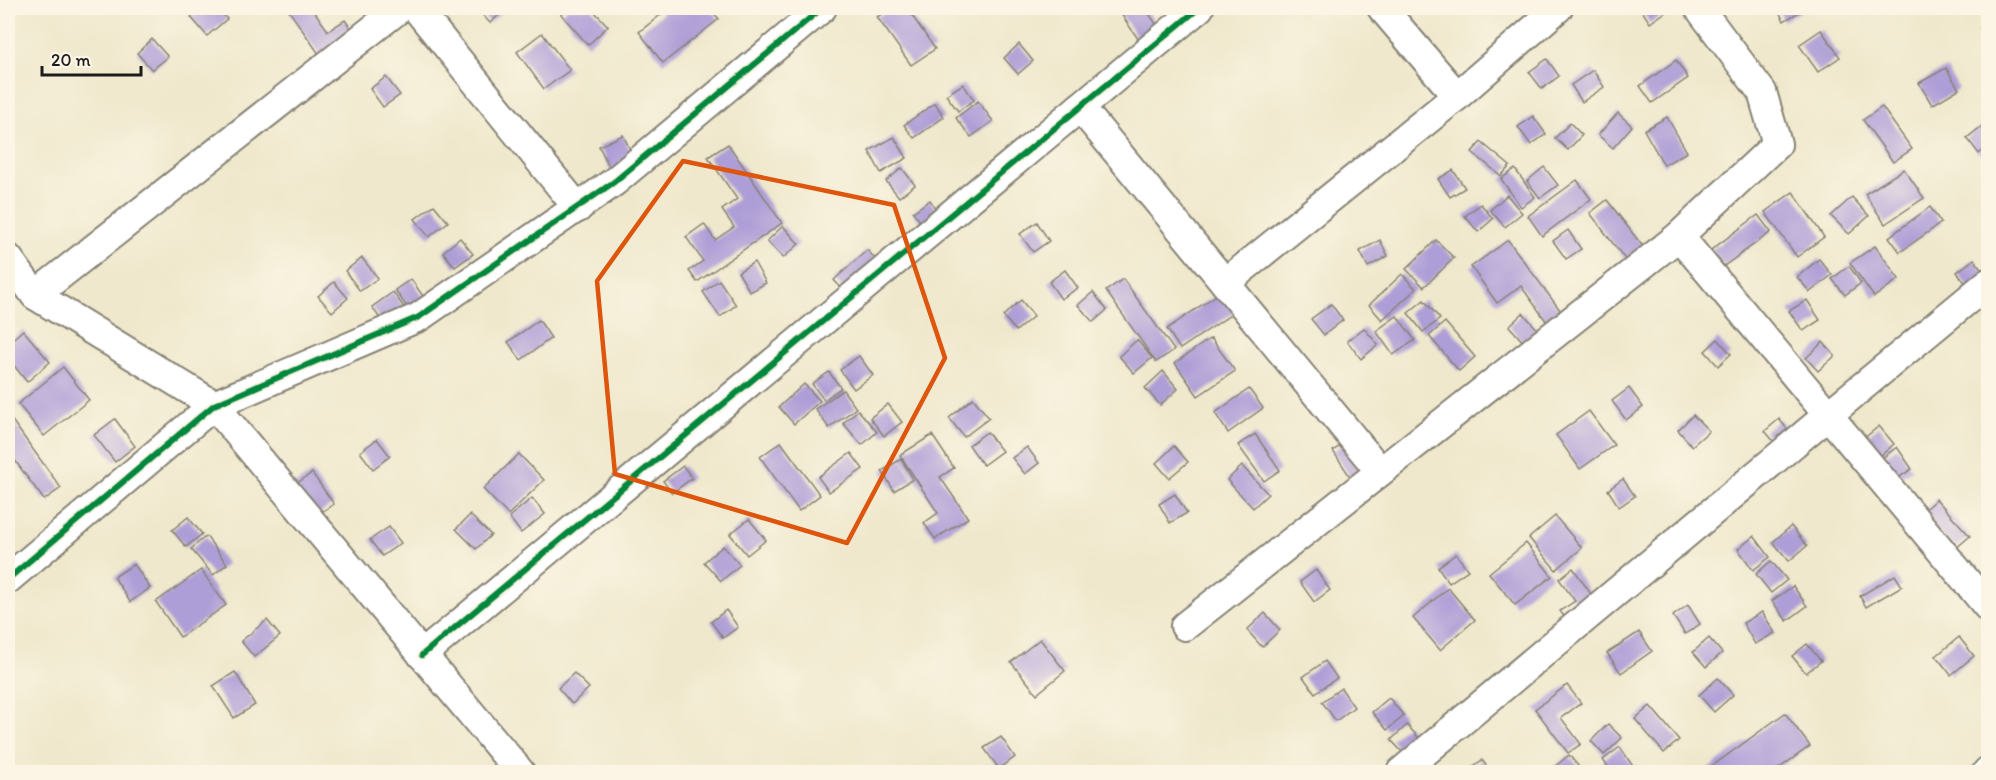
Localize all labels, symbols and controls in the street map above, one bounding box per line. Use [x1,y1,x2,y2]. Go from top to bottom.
scale bar [42,39,141,77]
text: 20 m [51,49,91,71]

